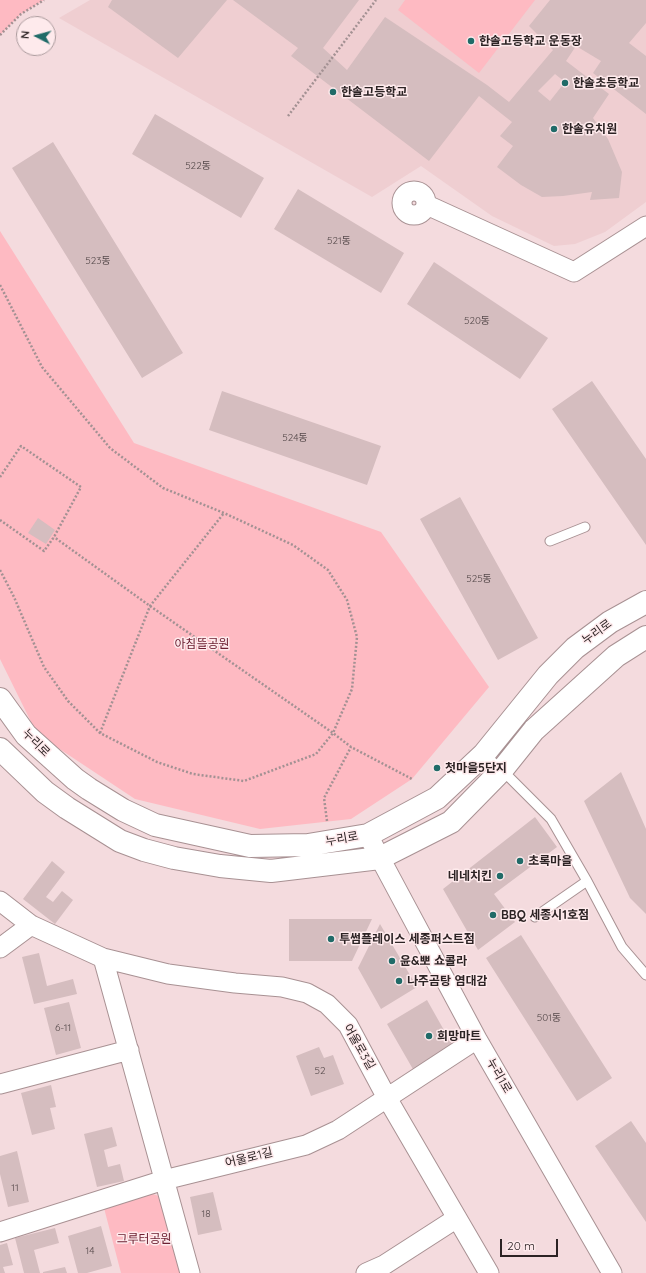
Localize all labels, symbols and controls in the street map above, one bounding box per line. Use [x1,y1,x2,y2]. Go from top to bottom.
north arrow [16,16,56,56]
text: N [18,30,32,40]
place label: 한솔고등학교 운동장 [479,34,582,48]
marker: 한솔고등학교 운동장 [466,36,476,46]
place label: 한솔초등학교 [573,76,639,90]
marker: 한솔초등학교 [560,78,570,88]
place label: 한솔고등학교 [341,85,407,99]
marker: 한솔고등학교 [328,87,338,97]
place label: 한솔유치원 [562,122,617,136]
marker: 한솔유치원 [549,124,559,134]
house number: 522동 [185,160,211,172]
house number: 521동 [327,235,351,247]
house number: 523동 [85,255,111,267]
house number: 520동 [464,315,490,327]
house number: 524동 [282,432,308,444]
house number: 525동 [466,573,492,585]
street label: 누리로 [579,616,615,648]
park label: 아침뜰공원 [174,637,230,651]
street label: 누리로 [19,726,53,760]
place label: 첫마을5단지 [445,761,507,775]
marker: 첫마을5단지 [432,763,442,773]
street label: 누리로 [324,829,360,849]
place label: 초록마을 [528,854,572,868]
marker: 초록마을 [515,856,525,866]
place label: 네네치킨 [448,869,492,883]
marker: 네네치킨 [495,871,505,881]
place label: BBQ 세종시1호점 [501,908,589,922]
marker: BBQ 세종시1호점 [488,910,498,920]
place label: 투썸플레이스 세종퍼스트점 [339,932,475,946]
marker: 투썸플레이스 세종퍼스트점 [326,934,336,944]
place label: 윤&뽀 쇼콜라 [400,954,467,968]
marker: 윤&뽀 쇼콜라 [387,956,397,966]
place label: 나주곰탕 염대감 [407,974,488,988]
marker: 나주곰탕 염대감 [394,976,404,986]
house number: 501동 [537,1012,561,1024]
house number: 6-11 [55,1022,71,1034]
street label: 어울로3길 [340,1022,378,1072]
place label: 희망마트 [437,1029,481,1043]
marker: 희망마트 [424,1031,434,1041]
street label: 누리1로 [483,1056,515,1096]
house number: 52 [315,1065,325,1077]
street label: 어울로1길 [224,1145,274,1171]
house number: 11 [11,1182,19,1194]
house number: 18 [201,1208,211,1220]
scale bar [502,1231,560,1257]
park label: 그루터공원 [116,1232,172,1246]
text: 20 m [507,1238,535,1253]
house number: 14 [86,1245,94,1257]

